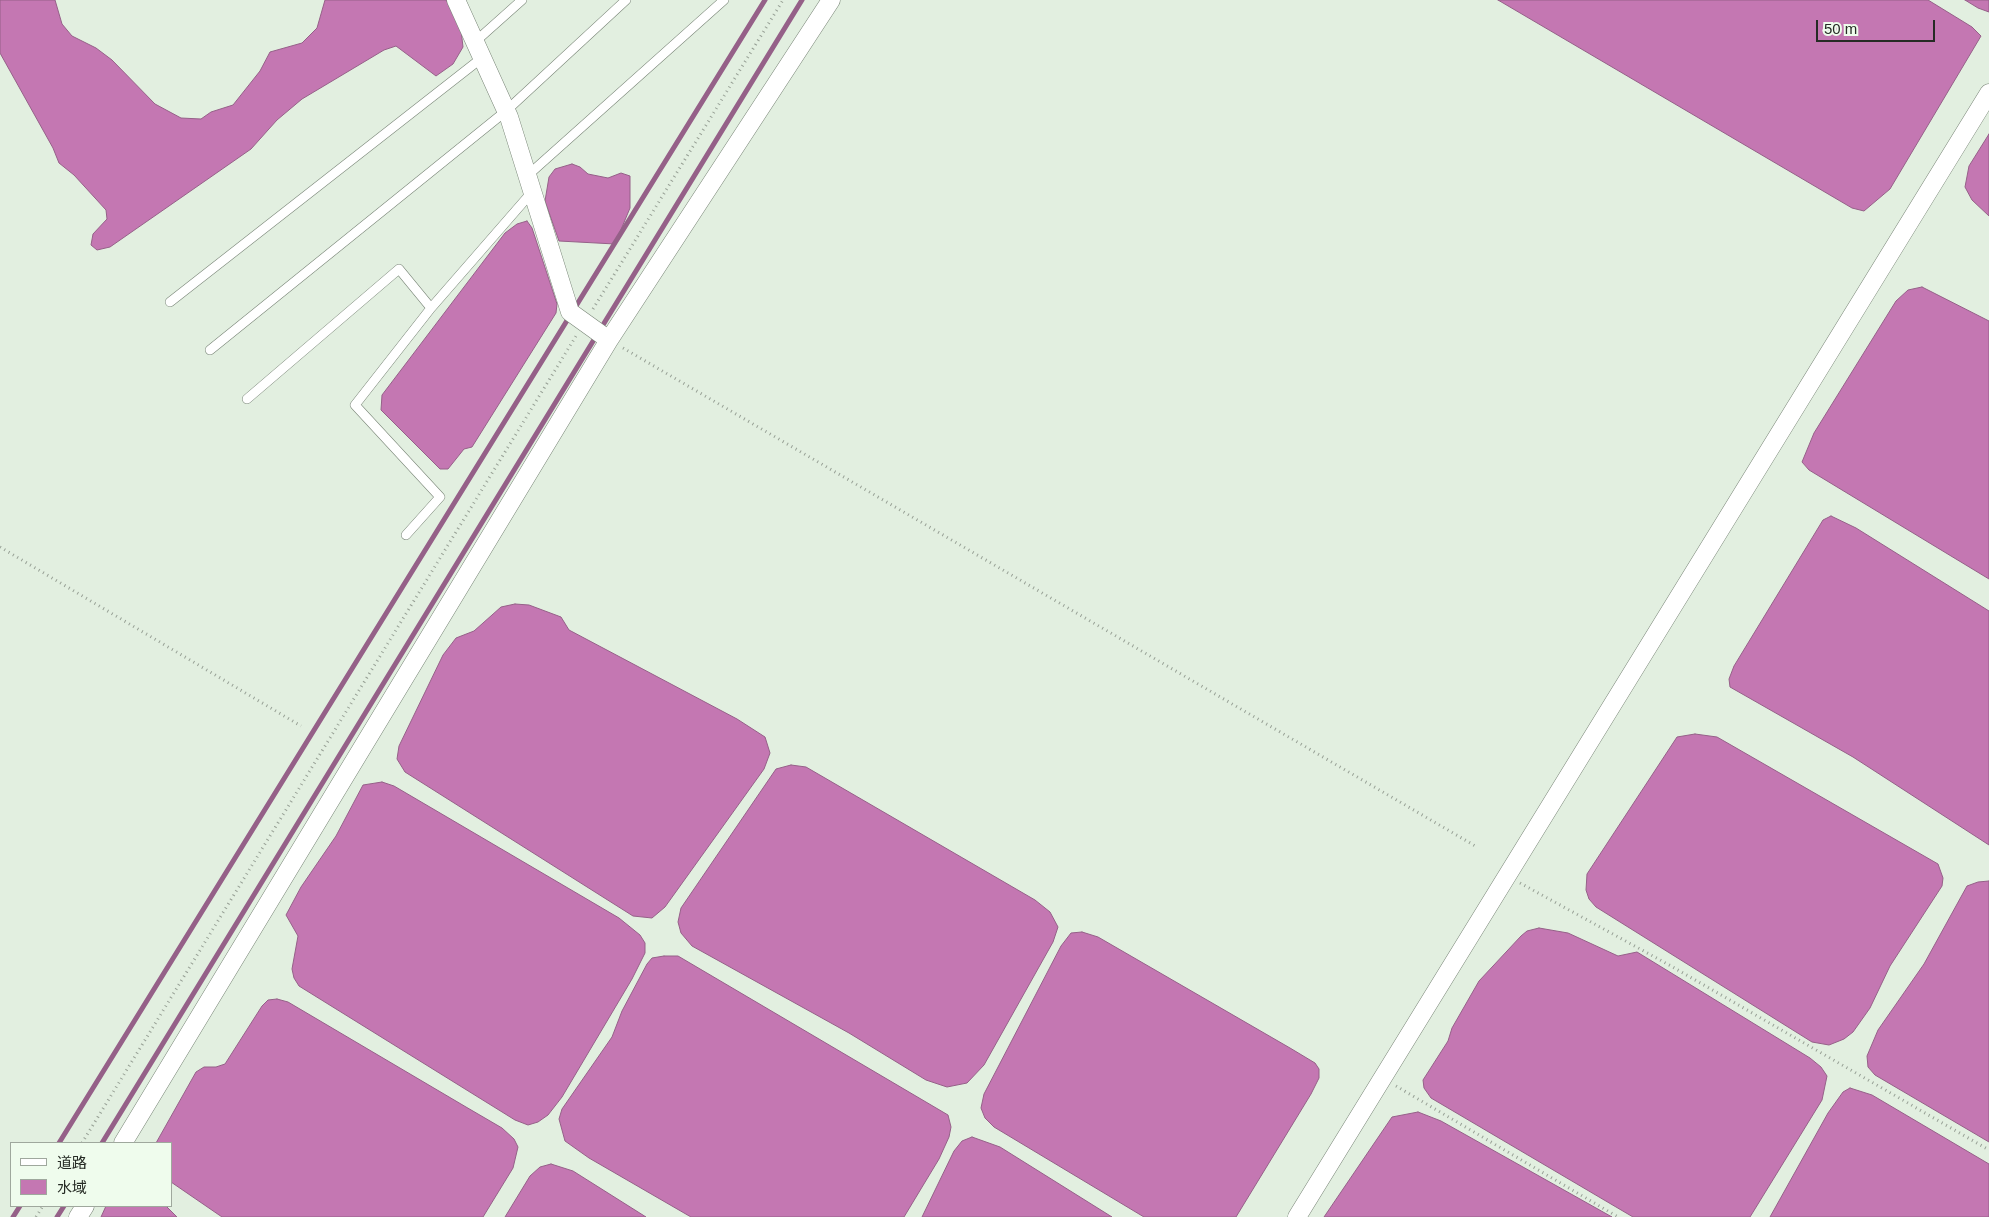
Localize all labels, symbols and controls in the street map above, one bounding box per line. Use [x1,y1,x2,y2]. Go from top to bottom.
scale bar [1819,10,1938,42]
text: 50 m [1824,20,1857,37]
legend [10,1142,172,1207]
text: 道路 [57,1154,87,1171]
text: 水域 [57,1179,87,1196]

